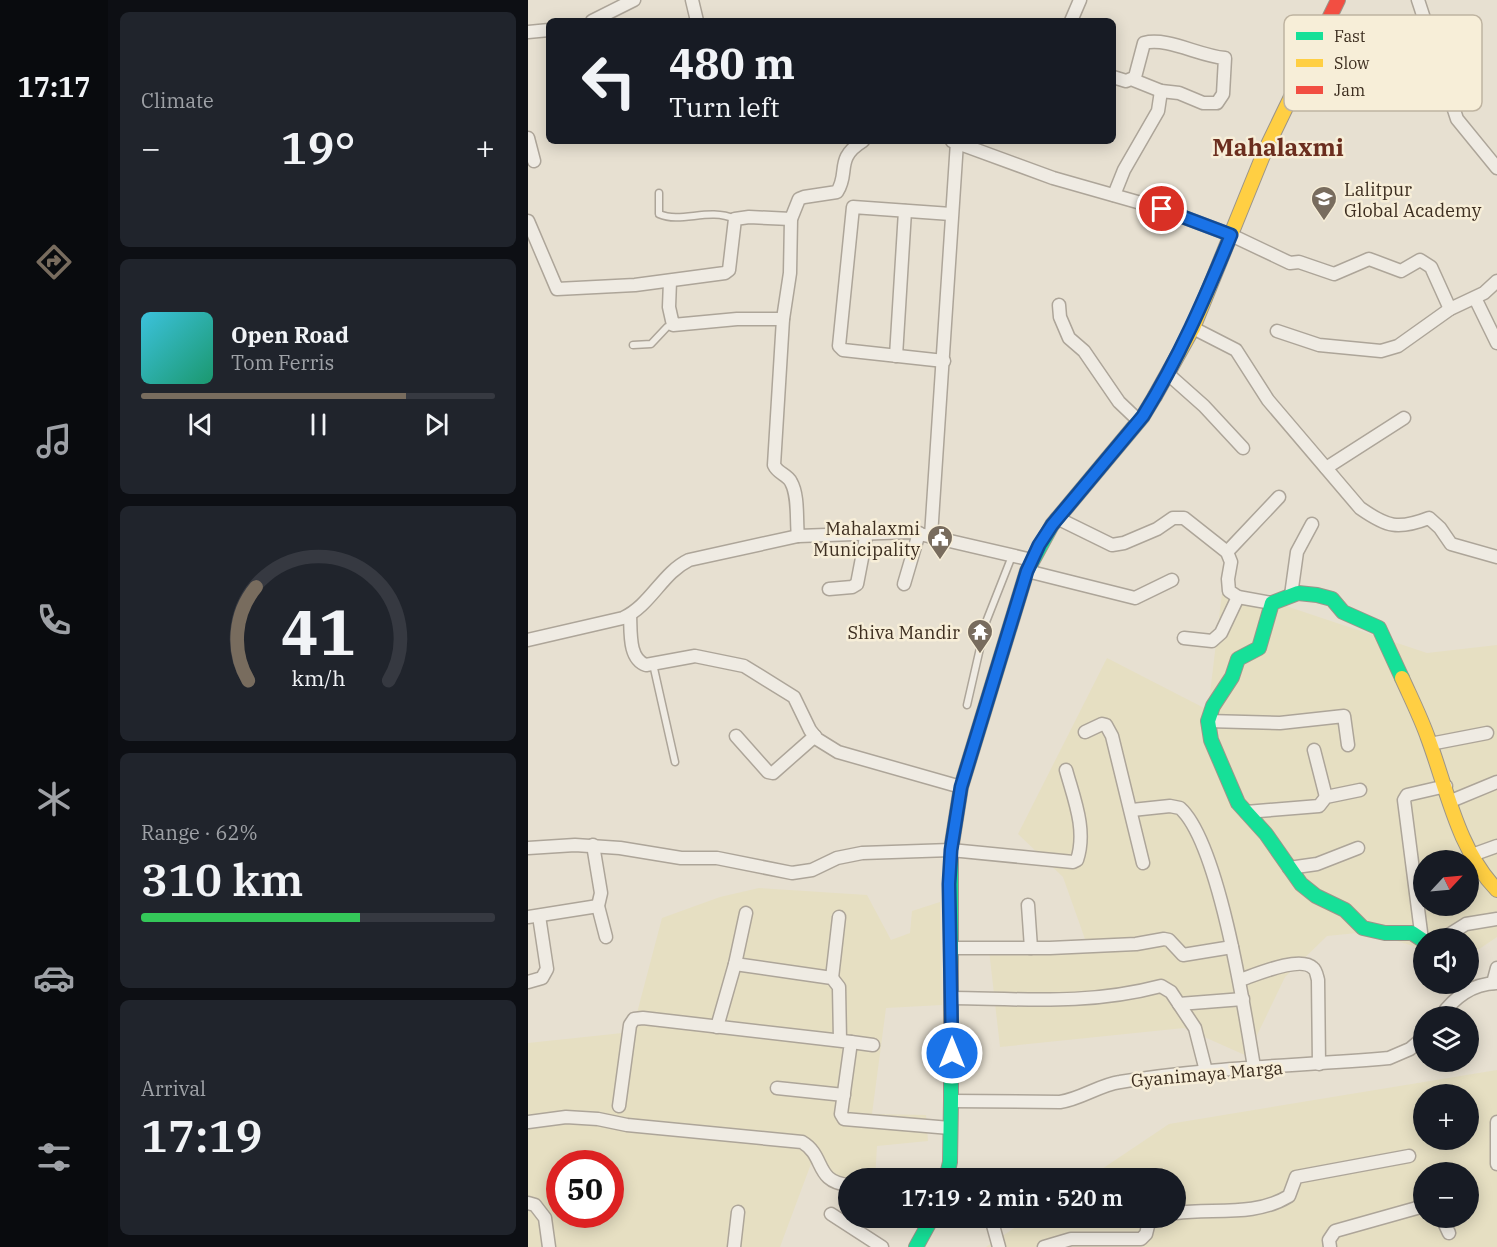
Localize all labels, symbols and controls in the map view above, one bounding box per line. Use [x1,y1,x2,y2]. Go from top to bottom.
legend [1284,15,1482,111]
text: Fast [1334,26,1366,46]
text: 480 m [669,36,795,91]
icon: left [570,42,648,120]
text: Slow [1334,53,1370,73]
text: 17:17 [18,69,90,104]
text: Jam [1334,80,1365,100]
text: Climate [141,87,214,114]
text: Turn left [669,89,780,124]
text: 19° [280,118,356,176]
text: − [141,126,161,169]
text: + [475,126,495,169]
district label: Mahalaxmi [1212,131,1344,163]
place label: Lalitpur Global Academy [1344,178,1482,222]
pin [1136,183,1187,234]
school or university icon: Lalitpur Global Academy [1309,184,1339,222]
icon: arrive [1145,192,1178,225]
icon: directions [33,241,75,283]
text: Open Road [231,320,349,349]
text: Tom Ferris [231,349,334,376]
icon: previous [184,408,217,441]
icon: pause [302,408,335,441]
icon: next [420,408,453,441]
icon: music [33,420,75,462]
place label: Mahalaxmi Municipality [813,517,920,561]
public building icon: Mahalaxmi Municipality [925,523,955,561]
text: 41 [281,591,355,672]
icon: phone [33,599,75,641]
temple icon: Shiva Mandir [965,617,995,655]
place label: Shiva Mandir [848,621,960,644]
text: km/h [291,664,345,692]
icon: climate [33,778,75,820]
text: Range · 62% [141,819,258,846]
text: 310 km [141,850,303,908]
north arrow [1413,850,1479,916]
map controls [1413,850,1479,1228]
button: sound [1413,928,1479,994]
icon: car [33,957,75,999]
button: layers [1413,1006,1479,1072]
position arrow [920,1021,984,1085]
street label: Gyanimaya Marga [1130,1056,1284,1092]
text: Arrival [141,1075,206,1102]
button: + [1413,1084,1479,1150]
text: 17:19 [141,1106,262,1164]
icon: filters [33,1136,75,1178]
speed limit sign: 50 [546,1150,624,1228]
button: − [1413,1162,1479,1228]
text: 17:19 · 2 min · 520 m [901,1183,1123,1212]

